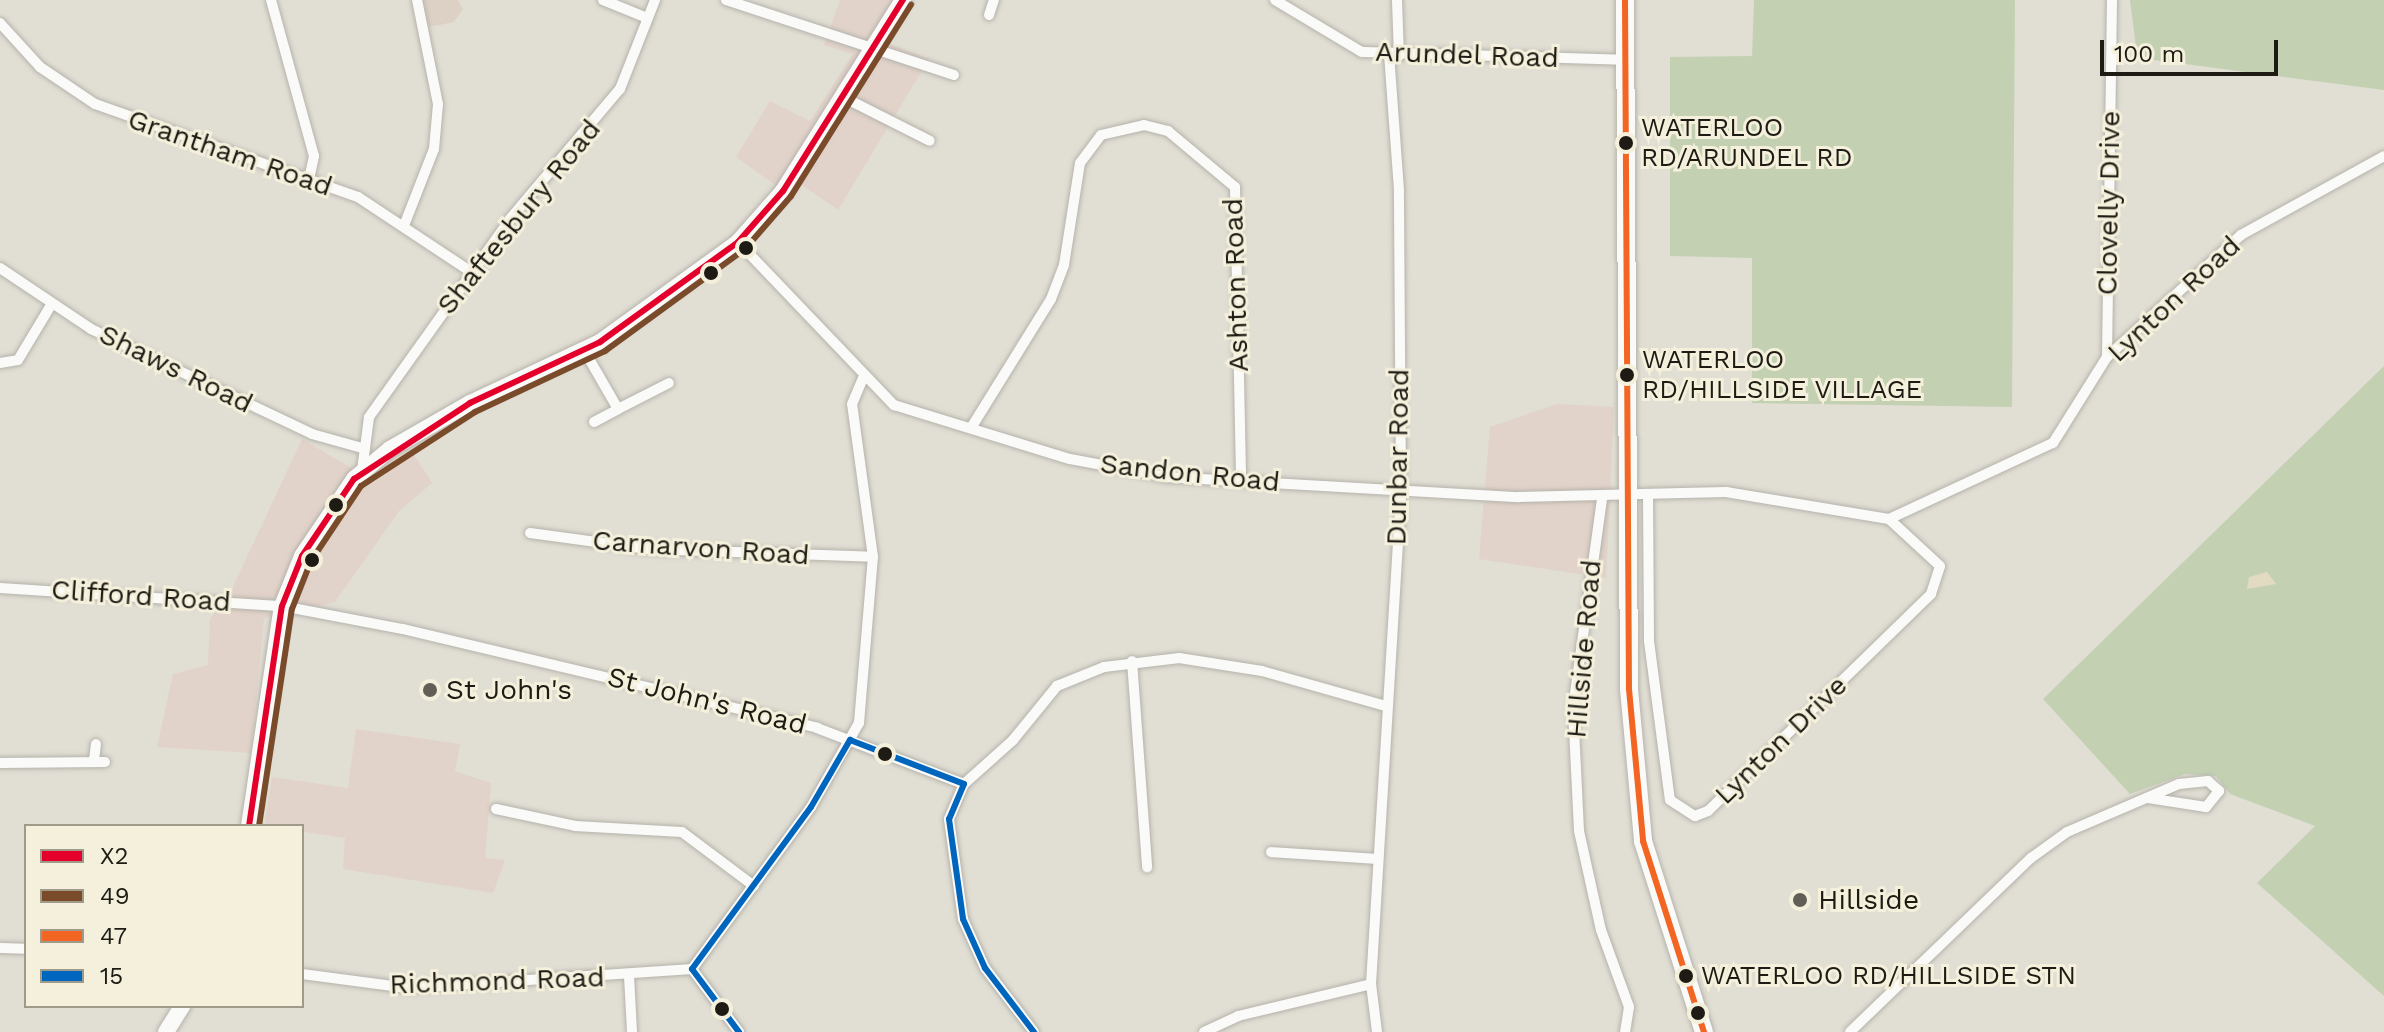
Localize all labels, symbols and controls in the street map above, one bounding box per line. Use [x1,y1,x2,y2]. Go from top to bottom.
scale bar [2104,24,2282,74]
street label: Arundel Road [1374,35,1560,75]
text: 100 m [2114,40,2184,68]
street label: Grantham Road [123,102,337,204]
street label: Clovelly Drive [2091,110,2127,296]
street label: Shaftesbury Road [430,112,608,322]
place label: WATERLOO RD/ARUNDEL RD [1641,112,1853,174]
marker: WATERLOO RD/ARUNDEL RD [1618,135,1634,151]
street label: Ashton Road [1216,197,1256,373]
street label: Lynton Road [2101,229,2247,369]
unlabelled marker [738,240,754,256]
unlabelled marker [703,265,719,281]
street label: Shaws Road [94,317,258,421]
place label: WATERLOO RD/HILLSIDE VILLAGE [1642,344,1923,406]
marker: WATERLOO RD/HILLSIDE VILLAGE [1619,367,1635,383]
street label: Dunbar Road [1380,368,1416,546]
street label: Sandon Road [1099,447,1281,499]
unlabelled marker [328,497,344,513]
street label: Carnarvon Road [591,524,811,572]
unlabelled marker [304,552,320,568]
street label: Hillside Road [1559,558,1609,740]
street label: Clifford Road [50,573,232,619]
street label: St John's Road [604,660,810,742]
street label: Lynton Drive [1708,669,1854,811]
place label: St John's [446,673,573,707]
marker: St John's [421,681,439,699]
unlabelled marker [877,746,893,762]
legend [24,824,304,1008]
text: X2 [100,842,128,870]
text: 49 [100,882,129,910]
place label: Hillside [1818,883,1919,917]
marker: Hillside [1789,889,1811,911]
text: 47 [100,922,127,950]
street label: Richmond Road [389,960,605,1002]
place label: WATERLOO RD/HILLSIDE STN [1701,960,2076,992]
text: 15 [100,962,123,990]
marker: WATERLOO RD/HILLSIDE STN [1678,968,1694,984]
unlabelled marker [714,1001,730,1017]
unlabelled marker [1690,1005,1706,1021]

